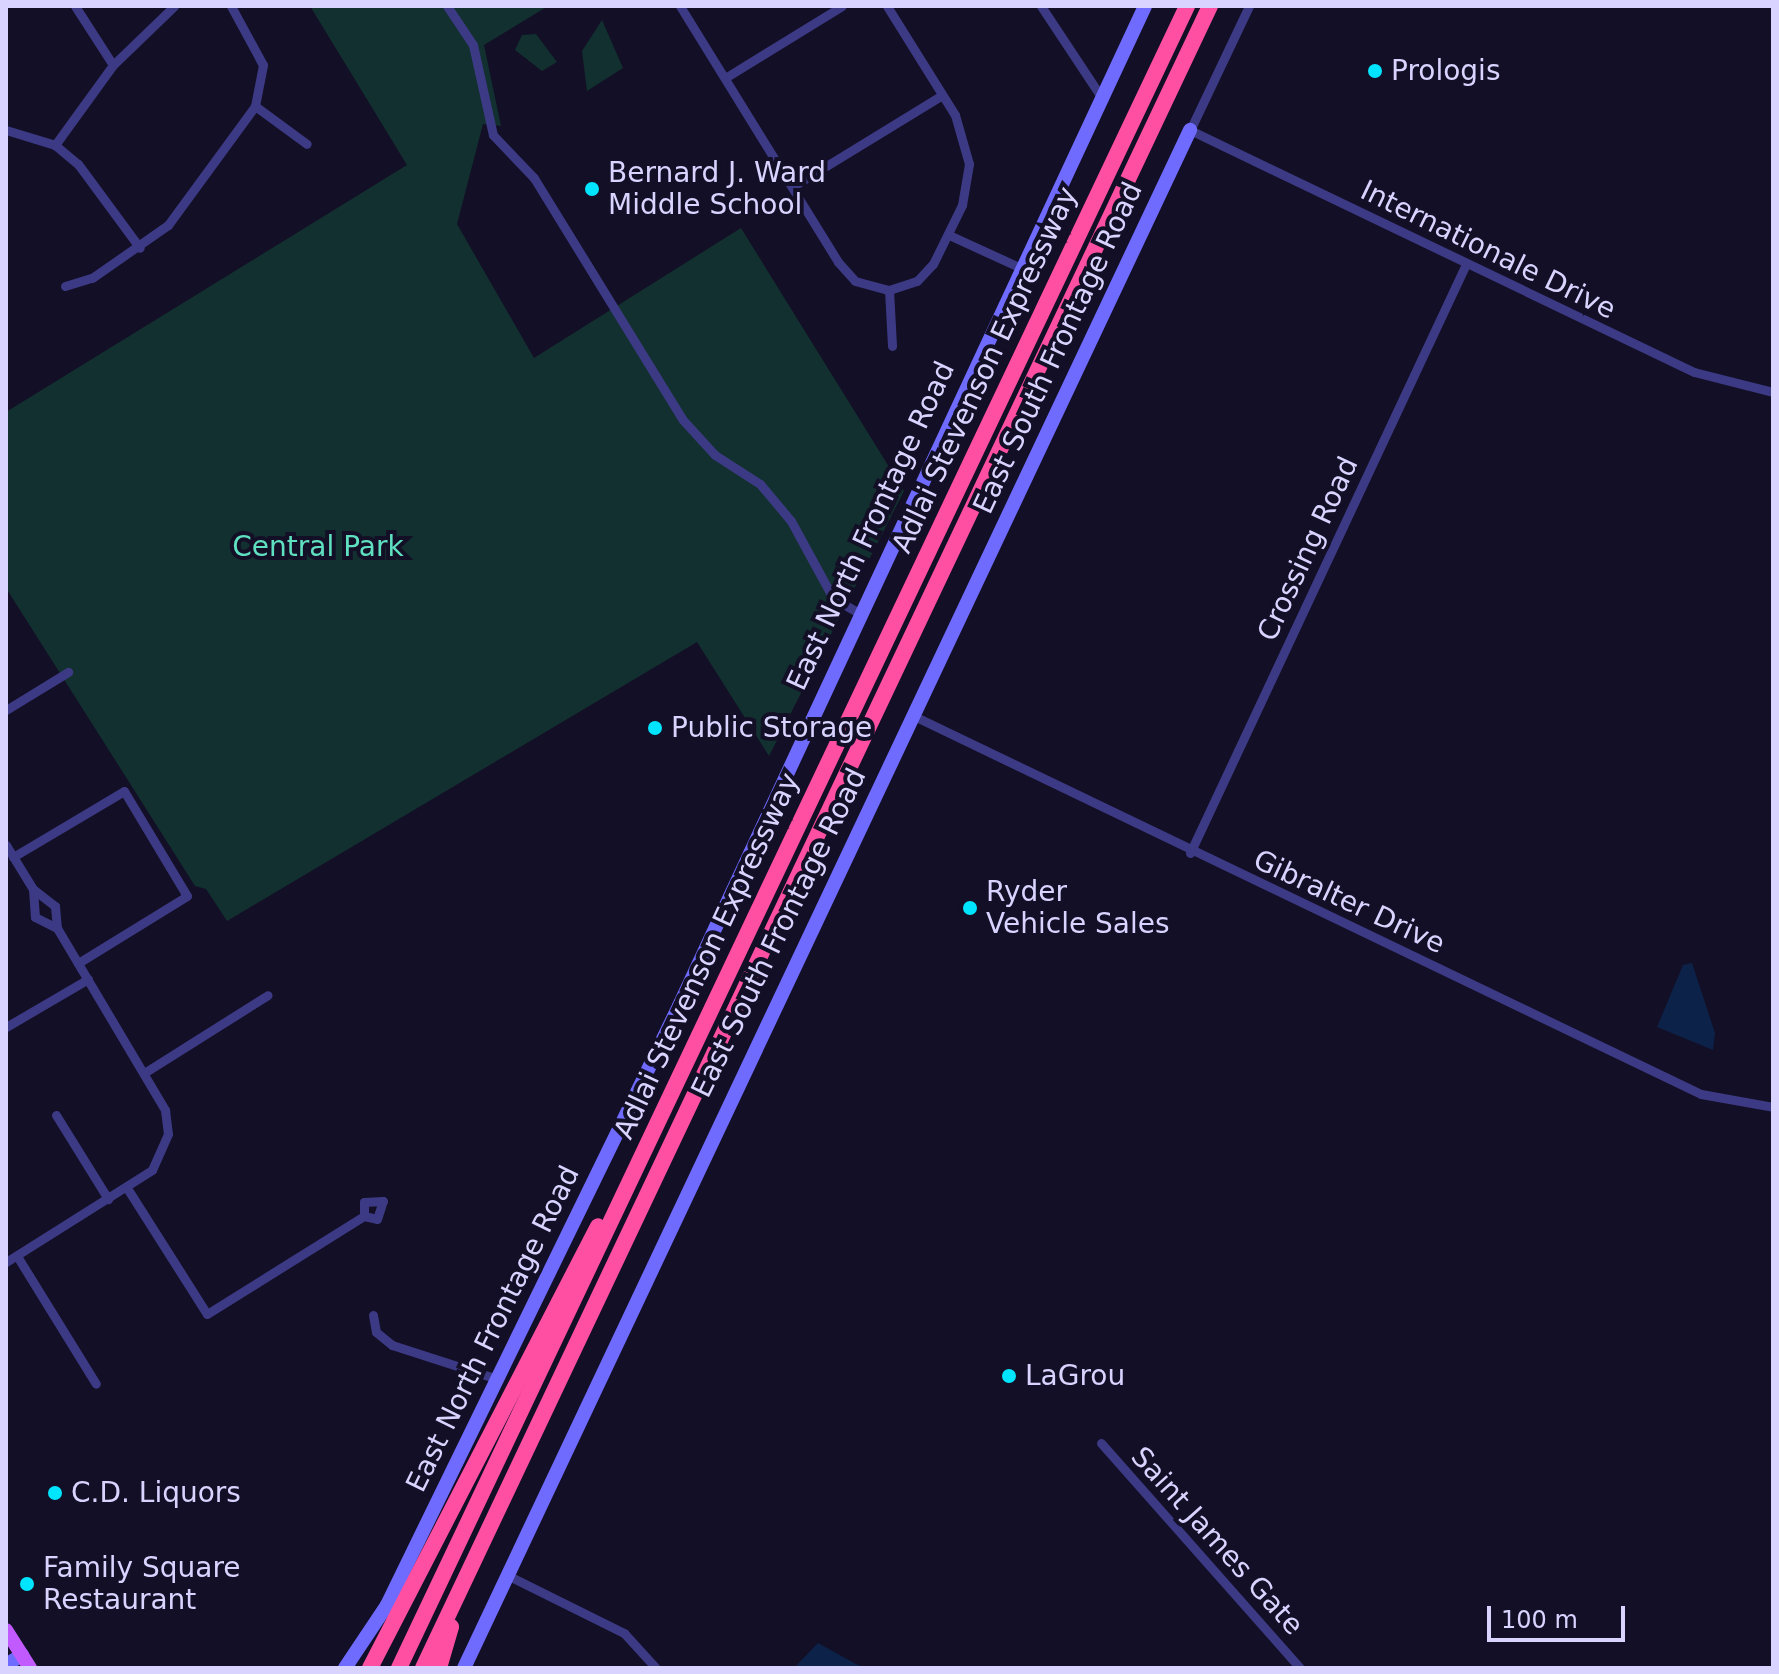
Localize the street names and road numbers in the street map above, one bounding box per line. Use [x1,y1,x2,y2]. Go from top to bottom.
street label: Internationale Drive [1355,174,1621,326]
street label: East South Frontage Road [966,177,1150,519]
street label: Adlai Stevenson Expressway [885,182,1085,558]
street label: East North Frontage Road [780,356,962,696]
street label: Crossing Road [1251,452,1365,646]
street label: East South Frontage Road [685,763,873,1103]
street label: Adlai Stevenson Expressway [607,768,807,1144]
street label: Gibralter Drive [1248,843,1450,961]
street label: East North Frontage Road [399,1160,587,1498]
street label: Saint James Gate [1124,1440,1310,1642]

